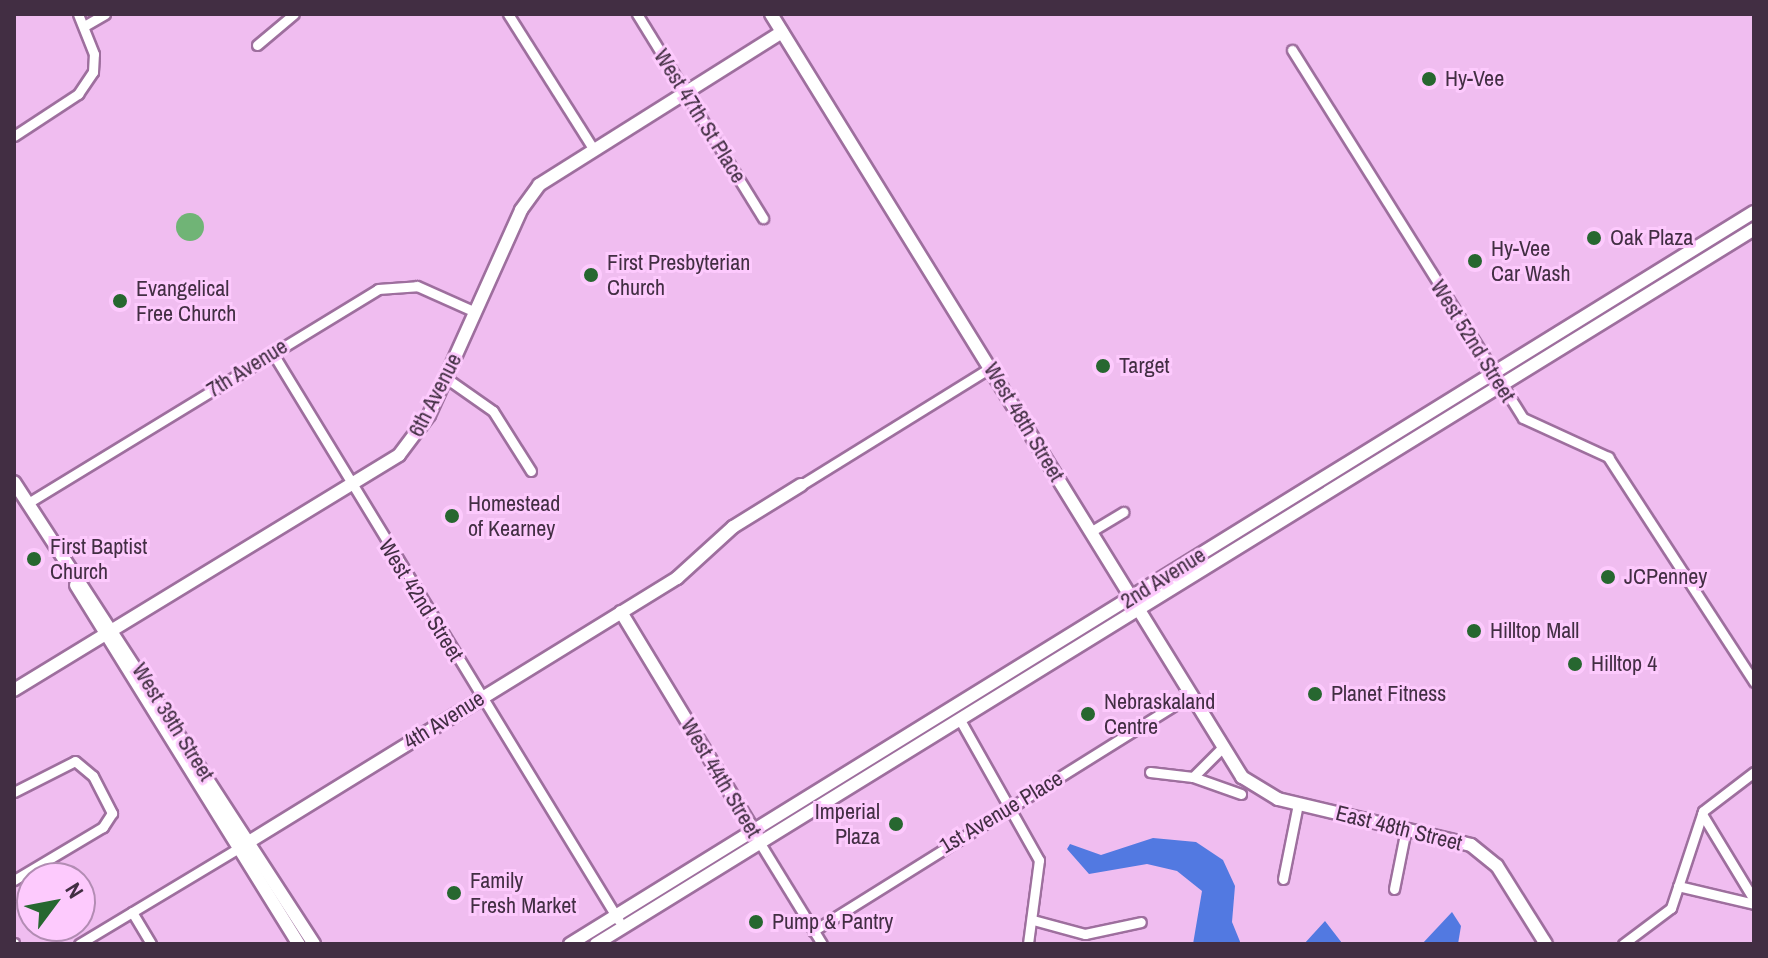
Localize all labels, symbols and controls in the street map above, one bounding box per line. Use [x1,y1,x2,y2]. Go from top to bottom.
street label: West 47th St Place [648,44,752,188]
place label: Hy-Vee [1445,66,1504,92]
marker: Hy-Vee [1420,70,1438,88]
place label: Oak Plaza [1610,225,1693,251]
marker: Oak Plaza [1585,229,1603,247]
place label: Hy-Vee Car Wash [1491,235,1571,286]
place label: First Presbyterian Church [607,249,750,300]
marker: Hy-Vee Car Wash [1466,252,1484,270]
marker: First Presbyterian Church [582,266,600,284]
place label: Evangelical Free Church [136,275,236,326]
street label: West 52nd Street [1425,275,1521,407]
marker: Evangelical Free Church [111,292,129,310]
street label: 7th Avenue [201,333,293,403]
street label: 6th Avenue [403,348,467,442]
place label: Target [1119,353,1169,379]
marker: Target [1094,357,1112,375]
street label: West 48th Street [978,358,1070,486]
place label: Homestead of Kearney [468,490,560,542]
marker: Homestead of Kearney [443,507,461,525]
place label: First Baptist Church [50,533,147,584]
street label: West 42nd Street [373,534,469,666]
street label: 2nd Avenue [1115,541,1211,615]
marker: First Baptist Church [25,550,43,568]
place label: JCPenney [1624,564,1707,590]
marker: JCPenney [1599,568,1617,586]
place label: Hilltop Mall [1490,618,1579,644]
marker: Hilltop Mall [1465,622,1483,640]
place label: Hilltop 4 [1591,651,1657,677]
marker: Hilltop 4 [1566,655,1584,673]
street label: West 39th Street [126,658,220,786]
place label: Planet Fitness [1331,681,1446,707]
street label: 4th Avenue [398,685,490,755]
marker: Planet Fitness [1306,685,1324,703]
place label: Nebraskaland Centre [1104,688,1215,740]
marker: Nebraskaland Centre [1079,705,1097,723]
street label: West 44th Street [675,714,767,842]
street label: 1st Avenue Place [934,765,1068,859]
place label: Imperial Plaza [815,798,880,850]
street label: East 48th Street [1333,800,1465,856]
marker: Imperial Plaza [887,815,905,833]
north arrow [16,862,96,942]
place label: Family Fresh Market [470,867,576,918]
text: N [58,877,91,904]
marker: Family Fresh Market [445,884,463,902]
place label: Pump & Pantry [772,909,893,935]
marker: Pump & Pantry [747,913,765,931]

